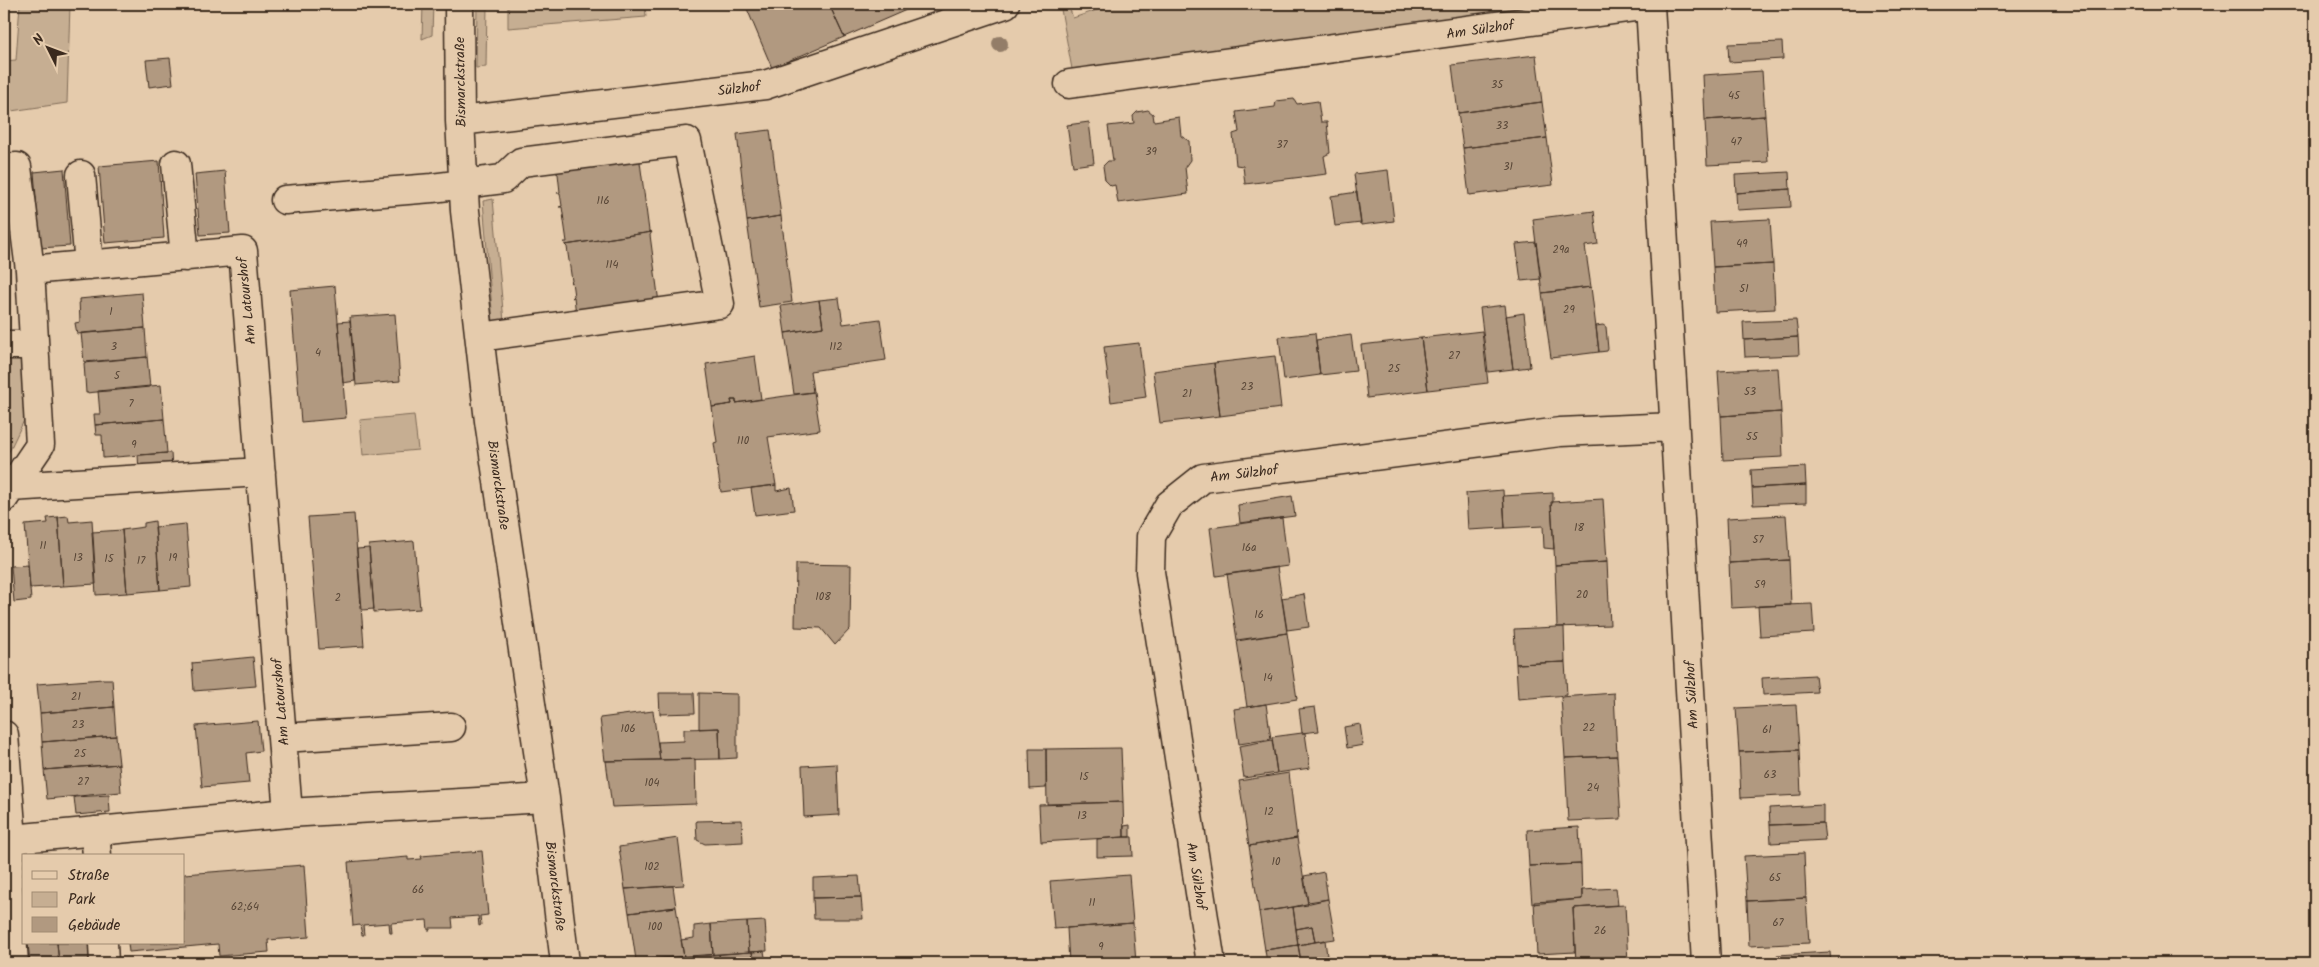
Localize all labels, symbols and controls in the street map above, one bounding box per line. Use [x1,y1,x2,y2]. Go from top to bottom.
street label: Am Sülzhof [1445,14,1517,46]
north arrow [22,22,72,72]
text: N [28,29,50,51]
street label: Bismarckstraße [449,36,473,127]
street label: Sülzhof [717,75,763,103]
house number: 35 [1491,76,1504,94]
house number: 45 [1728,87,1741,105]
house number: 33 [1496,117,1508,135]
house number: 47 [1730,133,1742,151]
house number: 37 [1276,136,1289,154]
house number: 39 [1145,143,1157,161]
house number: 31 [1503,158,1513,176]
house number: 116 [596,192,610,210]
house number: 49 [1736,235,1748,253]
house number: 29a [1553,241,1569,259]
street label: Am Latourshof [231,254,263,346]
house number: 114 [606,256,618,274]
house number: 51 [1739,280,1749,298]
house number: 29 [1563,301,1576,319]
house number: 1 [109,303,113,321]
house number: 3 [111,338,117,356]
house number: 112 [829,338,843,356]
house number: 4 [315,344,321,362]
house number: 27 [1448,347,1461,365]
house number: 25 [1388,360,1401,378]
house number: 5 [114,367,121,385]
house number: 23 [1241,378,1253,396]
house number: 53 [1744,383,1756,401]
house number: 21 [1182,385,1192,403]
house number: 7 [128,395,134,413]
house number: 55 [1746,428,1759,446]
house number: 110 [737,432,750,450]
house number: 9 [131,436,137,454]
street label: Bismarckstraße [481,439,515,532]
street label: Am Sülzhof [1209,459,1281,489]
house number: 18 [1574,519,1584,537]
house number: 57 [1753,531,1764,549]
house number: 11 [40,537,46,555]
house number: 16a [1242,539,1256,557]
house number: 13 [73,549,83,567]
house number: 19 [169,549,178,567]
house number: 15 [104,550,115,568]
house number: 17 [137,552,146,570]
house number: 59 [1754,576,1766,594]
house number: 20 [1576,586,1588,604]
house number: 108 [815,588,831,606]
house number: 2 [335,589,341,607]
house number: 16 [1254,606,1264,624]
street label: Am Latourshof [266,656,296,747]
street label: Am Sülzhof [1679,659,1705,730]
house number: 14 [1263,669,1273,687]
house number: 21 [71,688,81,706]
house number: 23 [72,716,84,734]
house number: 22 [1583,719,1595,737]
house number: 106 [620,720,636,738]
house number: 61 [1762,721,1772,739]
house number: 25 [74,745,87,763]
house number: 63 [1764,766,1776,784]
house number: 15 [1079,768,1090,786]
house number: 27 [77,773,90,791]
house number: 104 [644,774,660,792]
house number: 24 [1587,779,1599,797]
house number: 12 [1264,803,1274,821]
house number: 13 [1077,807,1087,825]
street label: Bismarckstraße [539,840,572,933]
street label: Am Sülzhof [1180,841,1212,913]
house number: 10 [1272,853,1281,871]
legend [22,854,185,944]
house number: 102 [644,858,660,876]
text: Straße [68,864,110,888]
house number: 65 [1769,869,1782,887]
house number: 66 [412,881,424,899]
text: Park [68,888,96,912]
house number: 11 [1089,894,1095,912]
house number: 62;64 [231,898,259,916]
text: Gebäude [68,914,121,938]
house number: 67 [1772,914,1785,932]
house number: 100 [648,918,663,936]
house number: 26 [1594,922,1606,940]
house number: 9 [1098,938,1104,956]

